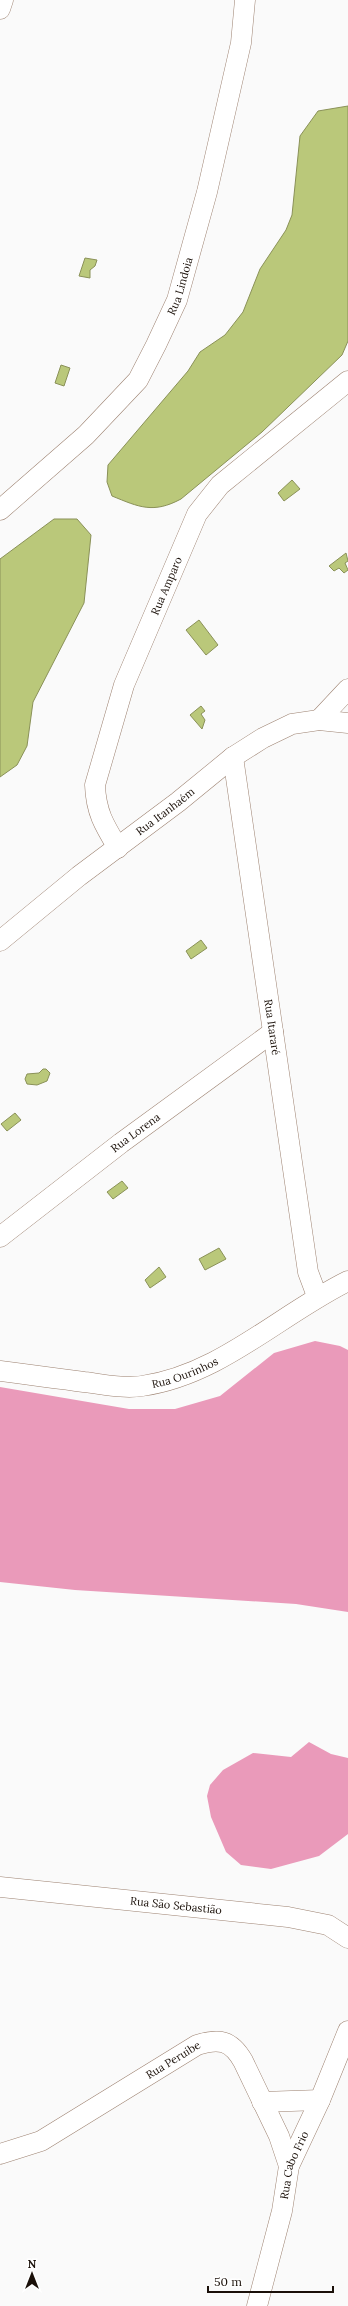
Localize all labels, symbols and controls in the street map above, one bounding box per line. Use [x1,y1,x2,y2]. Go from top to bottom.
street label: Rua Lindoia [164,255,196,317]
street label: Rua Amparo [148,554,185,617]
street label: Rua Itanhaém [133,784,197,838]
street label: Rua Itararé [261,998,283,1056]
street label: Rua Lorena [108,1110,163,1155]
street label: Rua Ourinhos [150,1354,220,1391]
street label: Rua São Sebastião [129,1894,223,1917]
street label: Rua Peruibe [143,2038,203,2082]
street label: Rua Cabo Frio [277,2129,311,2200]
north arrow [12,2254,52,2294]
text: N [28,2257,37,2271]
scale bar [208,2268,333,2294]
text: 50 m [214,2274,242,2289]

